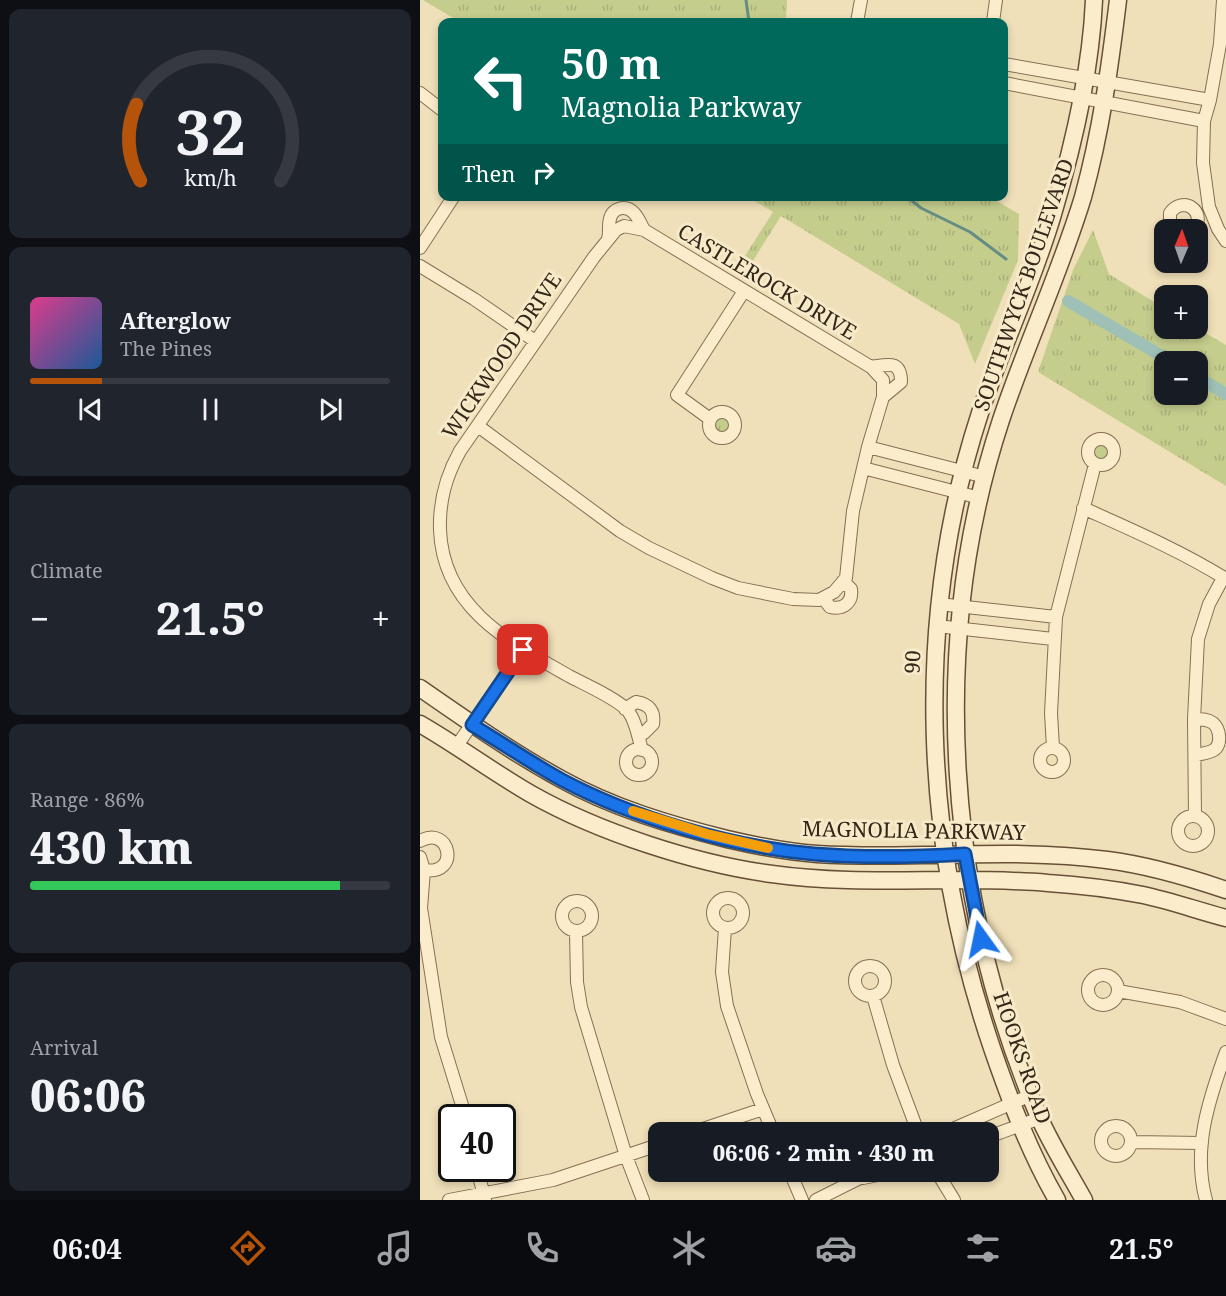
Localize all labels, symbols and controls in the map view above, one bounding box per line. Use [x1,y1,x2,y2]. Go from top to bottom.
text: 50 m [561,34,661,91]
icon: left [462,42,540,120]
text: 32 [175,88,245,173]
text: Magnolia Parkway [561,88,802,125]
street label: SOUTHWYCK BOULEVARD [967,155,1080,415]
icon: right [527,156,560,189]
text: Then [462,158,515,188]
text: km/h [184,163,237,192]
street label: CASTLEROCK DRIVE [673,217,862,346]
north arrow [1154,219,1208,273]
map controls [1154,219,1208,405]
street label: WICKWOOD DRIVE [435,267,567,444]
button: + [1154,285,1208,339]
text: Afterglow [120,305,231,335]
text: The Pines [120,335,212,362]
button: − [1154,351,1208,405]
icon: previous [74,393,107,426]
icon: pause [194,393,227,426]
icon: next [314,393,347,426]
text: Climate [30,557,103,584]
text: 21.5° [156,587,265,648]
text: − [30,596,49,641]
text: + [372,596,390,641]
pin [497,624,548,675]
icon: arrive [506,633,539,666]
street label: 90 [898,650,926,674]
text: Range · 86% [30,786,144,813]
street label: MAGNOLIA PARKWAY [802,814,1027,846]
text: 430 km [30,816,193,877]
position arrow [949,907,1013,971]
street label: HOOKS ROAD [987,988,1059,1127]
text: Arrival [30,1034,98,1061]
text: 06:06 [30,1064,146,1125]
speed limit sign: 40 [438,1104,516,1182]
text: 06:06 · 2 min · 430 m [713,1137,934,1167]
icon: directions [227,1227,269,1269]
icon: music [374,1227,416,1269]
icon: phone [521,1227,563,1269]
icon: climate [668,1227,710,1269]
icon: car [815,1227,857,1269]
icon: filters [962,1227,1004,1269]
text: 06:04 [53,1230,122,1267]
text: 21.5° [1109,1230,1173,1267]

